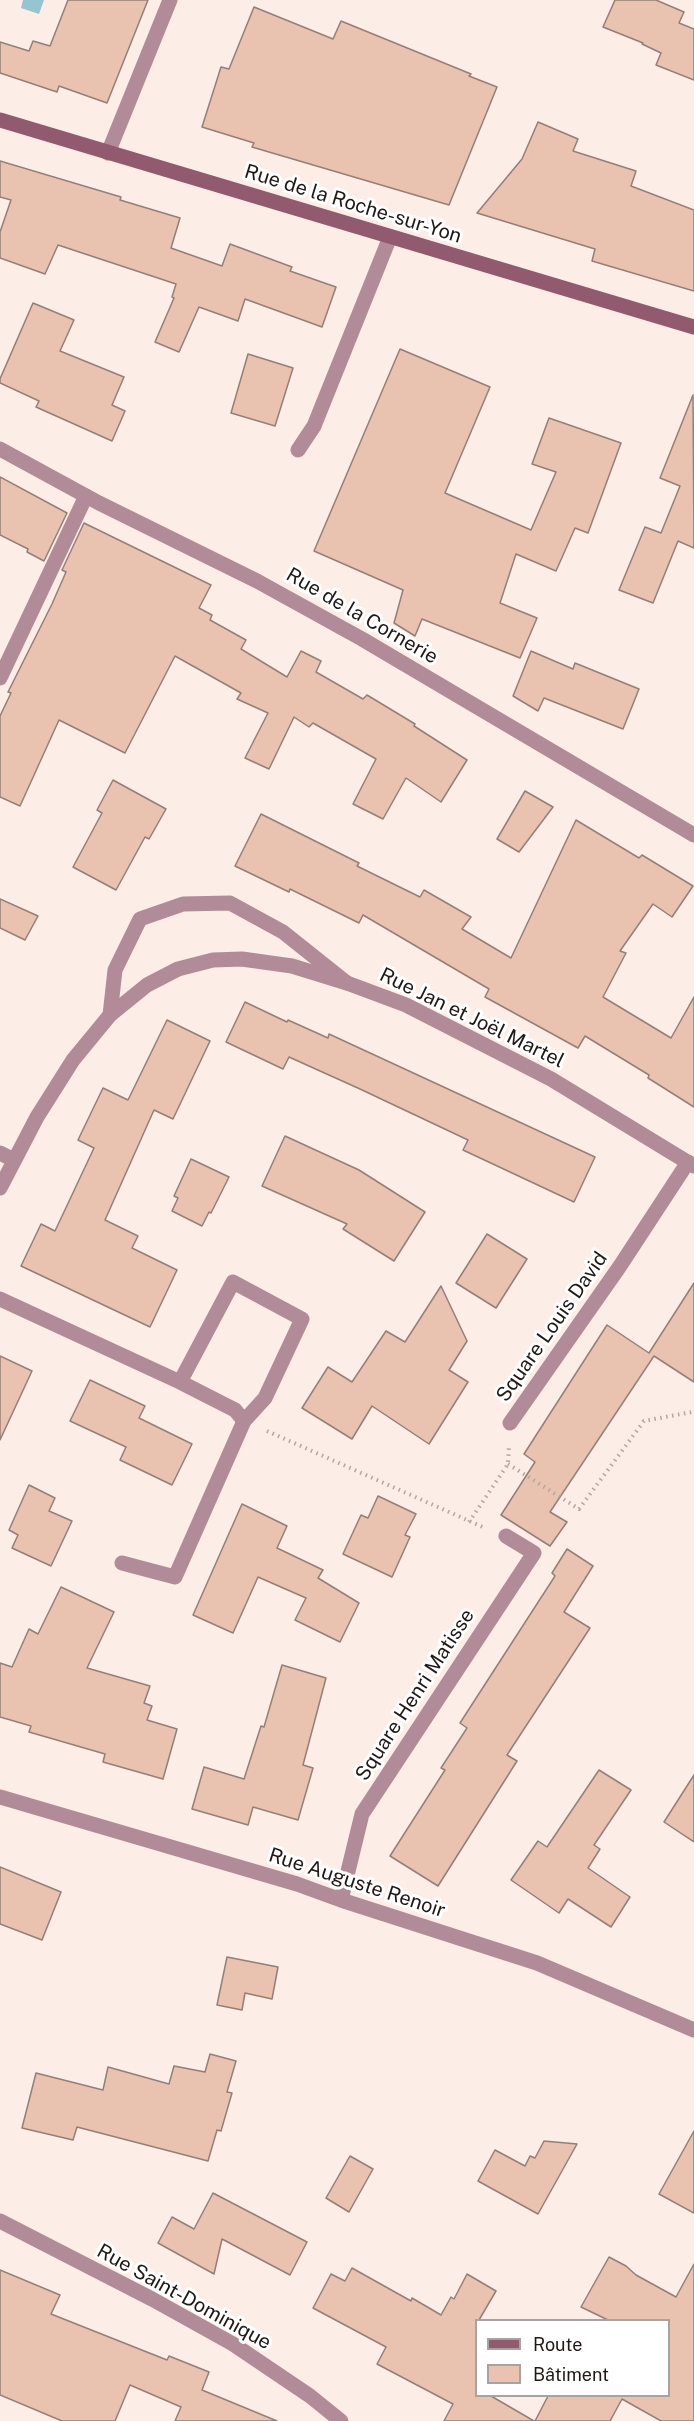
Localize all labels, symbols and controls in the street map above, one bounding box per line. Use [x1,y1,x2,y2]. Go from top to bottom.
street label: Rue de la Roche-sur-Yon [242,160,464,248]
street label: Rue de la Cornerie [282,563,442,669]
street label: Rue Jan et Joël Martel [376,963,568,1073]
street label: Square Louis David [491,1247,613,1407]
street label: Square Henri Matisse [350,1605,480,1785]
street label: Rue Auguste Renoir [266,1843,448,1923]
street label: Rue Saint-Dominique [93,2239,275,2355]
legend [475,2319,670,2397]
text: Route [533,2334,582,2355]
text: Bâtiment [533,2364,609,2385]

